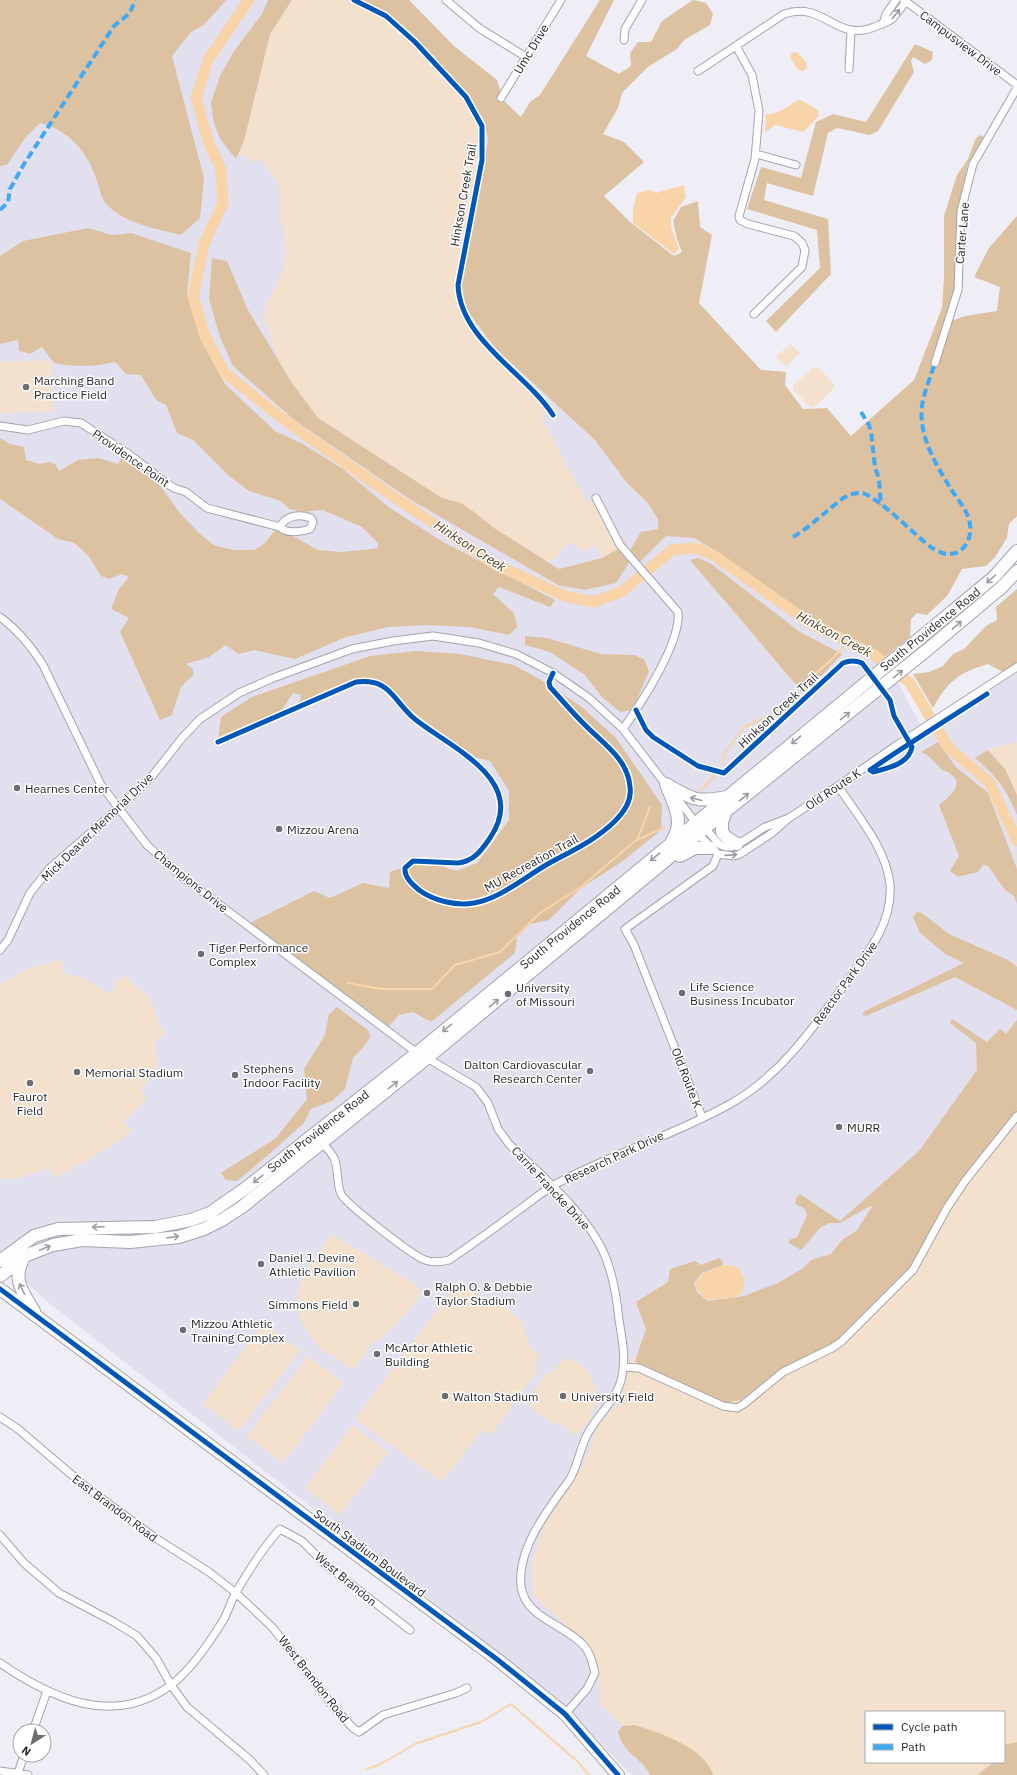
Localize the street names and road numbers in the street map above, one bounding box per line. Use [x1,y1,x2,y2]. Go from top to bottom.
street label: Campusview Drive [917,7,1005,79]
street label: Umc Drive [510,21,552,77]
street label: Hinkson Creek Trail [447,142,479,248]
street label: Carter Lane [952,201,972,265]
street label: Providence Point [90,426,172,490]
street label: South Providence Road [877,584,983,674]
street label: Hinkson Creek Trail [735,669,821,751]
street label: Old Route K [802,765,864,813]
street label: Mick Deaver Memorial Drive [38,769,156,884]
street label: MU Recreation Trail [481,831,581,895]
street label: Champions Drive [151,846,231,916]
street label: South Providence Road [517,882,623,972]
street label: Reactor Park Drive [810,938,881,1028]
street label: Old Route K [669,1046,706,1111]
street label: South Providence Road [264,1087,372,1175]
street label: Research Park Drive [562,1127,666,1187]
street label: Carrie Francke Drive [508,1143,594,1233]
street label: East Brandon Road [70,1471,160,1545]
street label: South Stadium Boulevard [311,1506,429,1600]
street label: West Brandon [312,1549,380,1609]
street label: West Brandon Road [275,1633,353,1725]

